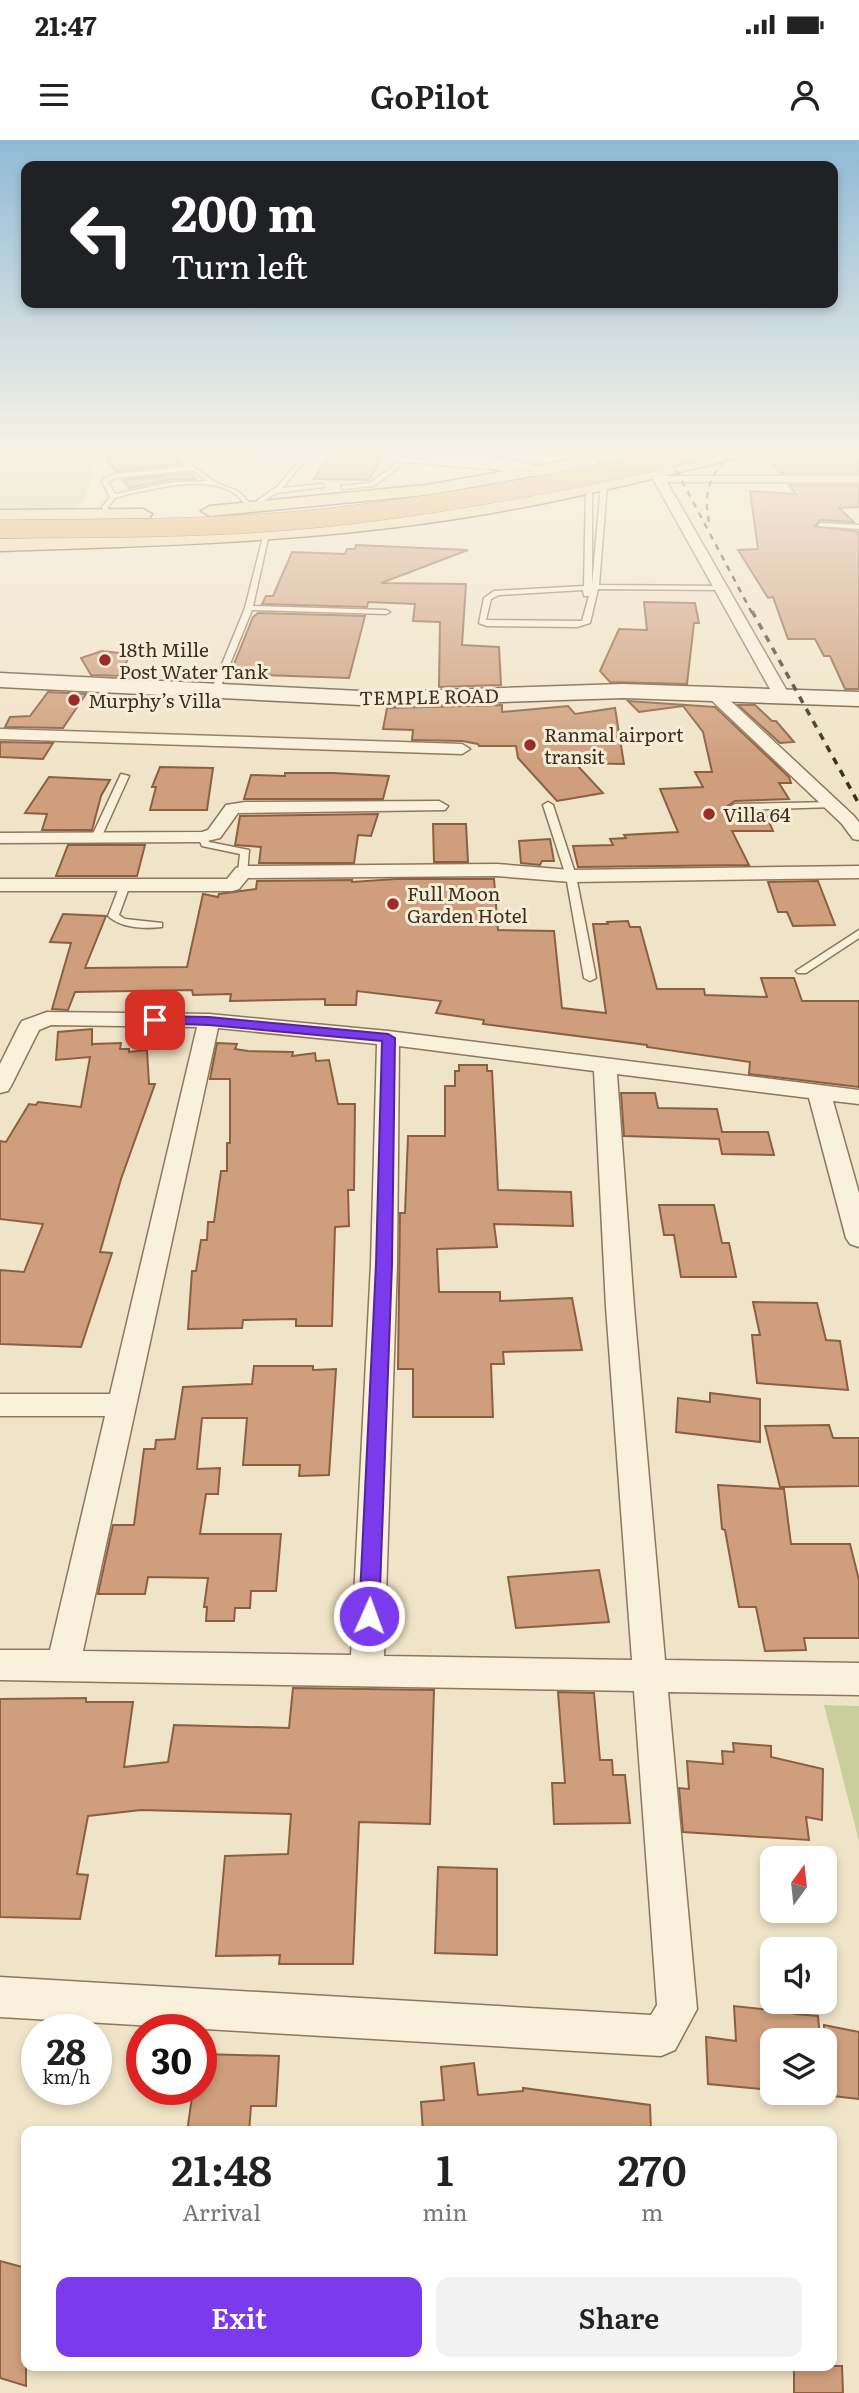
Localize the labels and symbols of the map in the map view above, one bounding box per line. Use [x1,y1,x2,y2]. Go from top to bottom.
place label: 18th Mille Post Water Tank [119,635,269,685]
marker: 18th Mille Post Water Tank [97,652,113,668]
street label: TEMPLE ROAD [359,681,499,711]
place label: Murphy’s Villa [88,686,222,714]
marker: Murphy’s Villa [66,692,82,708]
place label: Ranmal airport transit [544,720,684,770]
marker: Ranmal airport transit [522,737,538,753]
place label: Villa 64 [723,800,791,828]
marker: Villa 64 [701,806,717,822]
place label: Full Moon Garden Hotel [407,879,528,929]
marker: Full Moon Garden Hotel [385,896,401,912]
pin [125,990,185,1050]
position arrow [332,1579,406,1653]
north arrow [760,1846,836,1923]
speed limit sign: 30 [126,2014,217,2105]

